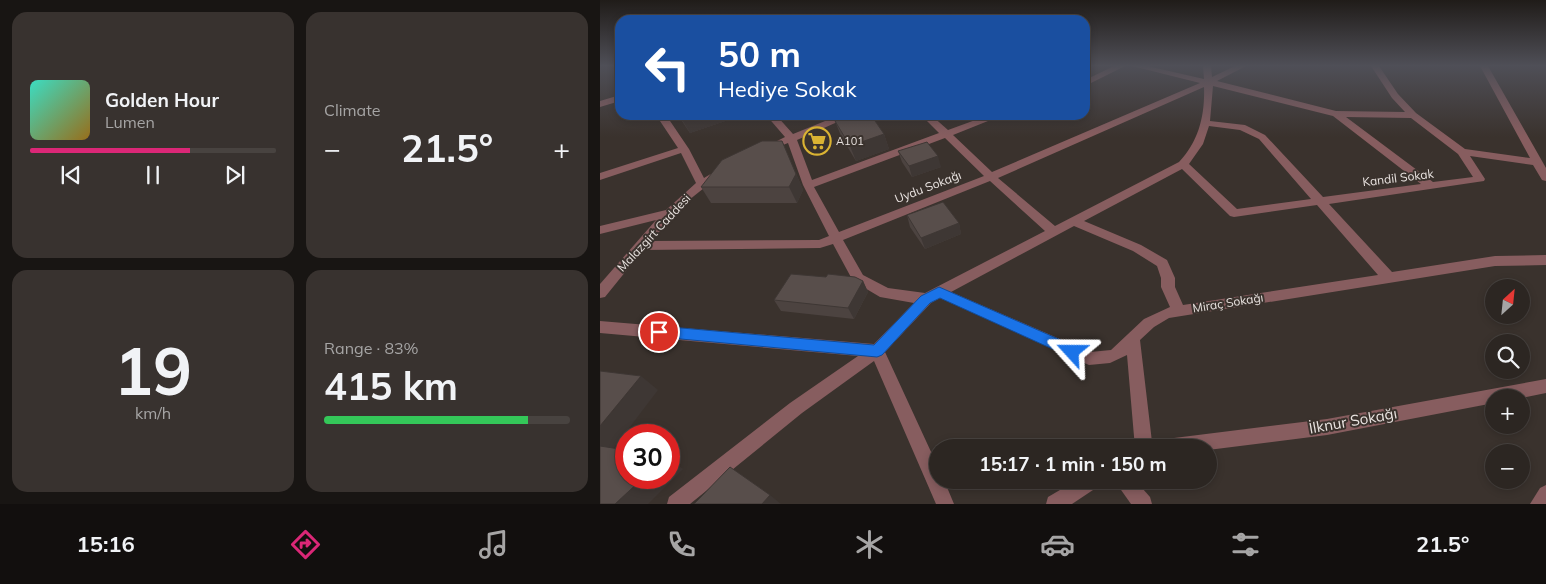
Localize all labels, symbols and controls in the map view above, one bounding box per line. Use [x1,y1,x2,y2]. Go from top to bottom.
text: 50 m [718,32,801,76]
icon: left [635,35,700,100]
text: Hediye Sokak [718,75,857,103]
text: Golden Hour [105,88,219,112]
text: Climate [324,100,380,120]
text: Lumen [105,112,155,132]
text: 21.5° [401,124,493,172]
supermarket icon: A101 [802,126,832,156]
text: − [324,131,341,166]
text: + [553,131,570,166]
place label: A101 [836,134,864,148]
icon: previous [57,161,85,189]
icon: pause [139,161,167,189]
icon: next [221,161,249,189]
street label: Kandil Sokak [1361,166,1435,189]
street label: Uydu Sokağı [892,167,963,206]
street label: Malazgirt Caddesi [614,191,694,275]
north arrow [1485,279,1530,324]
map controls [1485,279,1530,489]
street label: Miraç Sokağı [1191,290,1264,316]
pin [638,311,680,353]
icon: arrive [645,318,673,346]
position arrow [1045,325,1097,377]
text: 19 [114,330,192,411]
button: search [1485,334,1530,379]
text: Range · 83% [324,338,419,358]
text: 415 km [324,362,458,410]
button: + [1485,389,1530,434]
text: km/h [135,403,171,423]
street label: İlknur Sokağı [1307,403,1398,438]
speed limit sign: 30 [615,424,680,489]
button: − [1485,444,1530,489]
text: 15:17 · 1 min · 150 m [979,452,1167,476]
icon: directions [288,527,323,562]
icon: music [476,527,511,562]
icon: phone [664,527,699,562]
icon: climate [852,527,887,562]
icon: car [1040,527,1075,562]
icon: filters [1228,527,1263,562]
text: 15:16 [77,530,135,558]
text: 21.5° [1416,530,1469,558]

